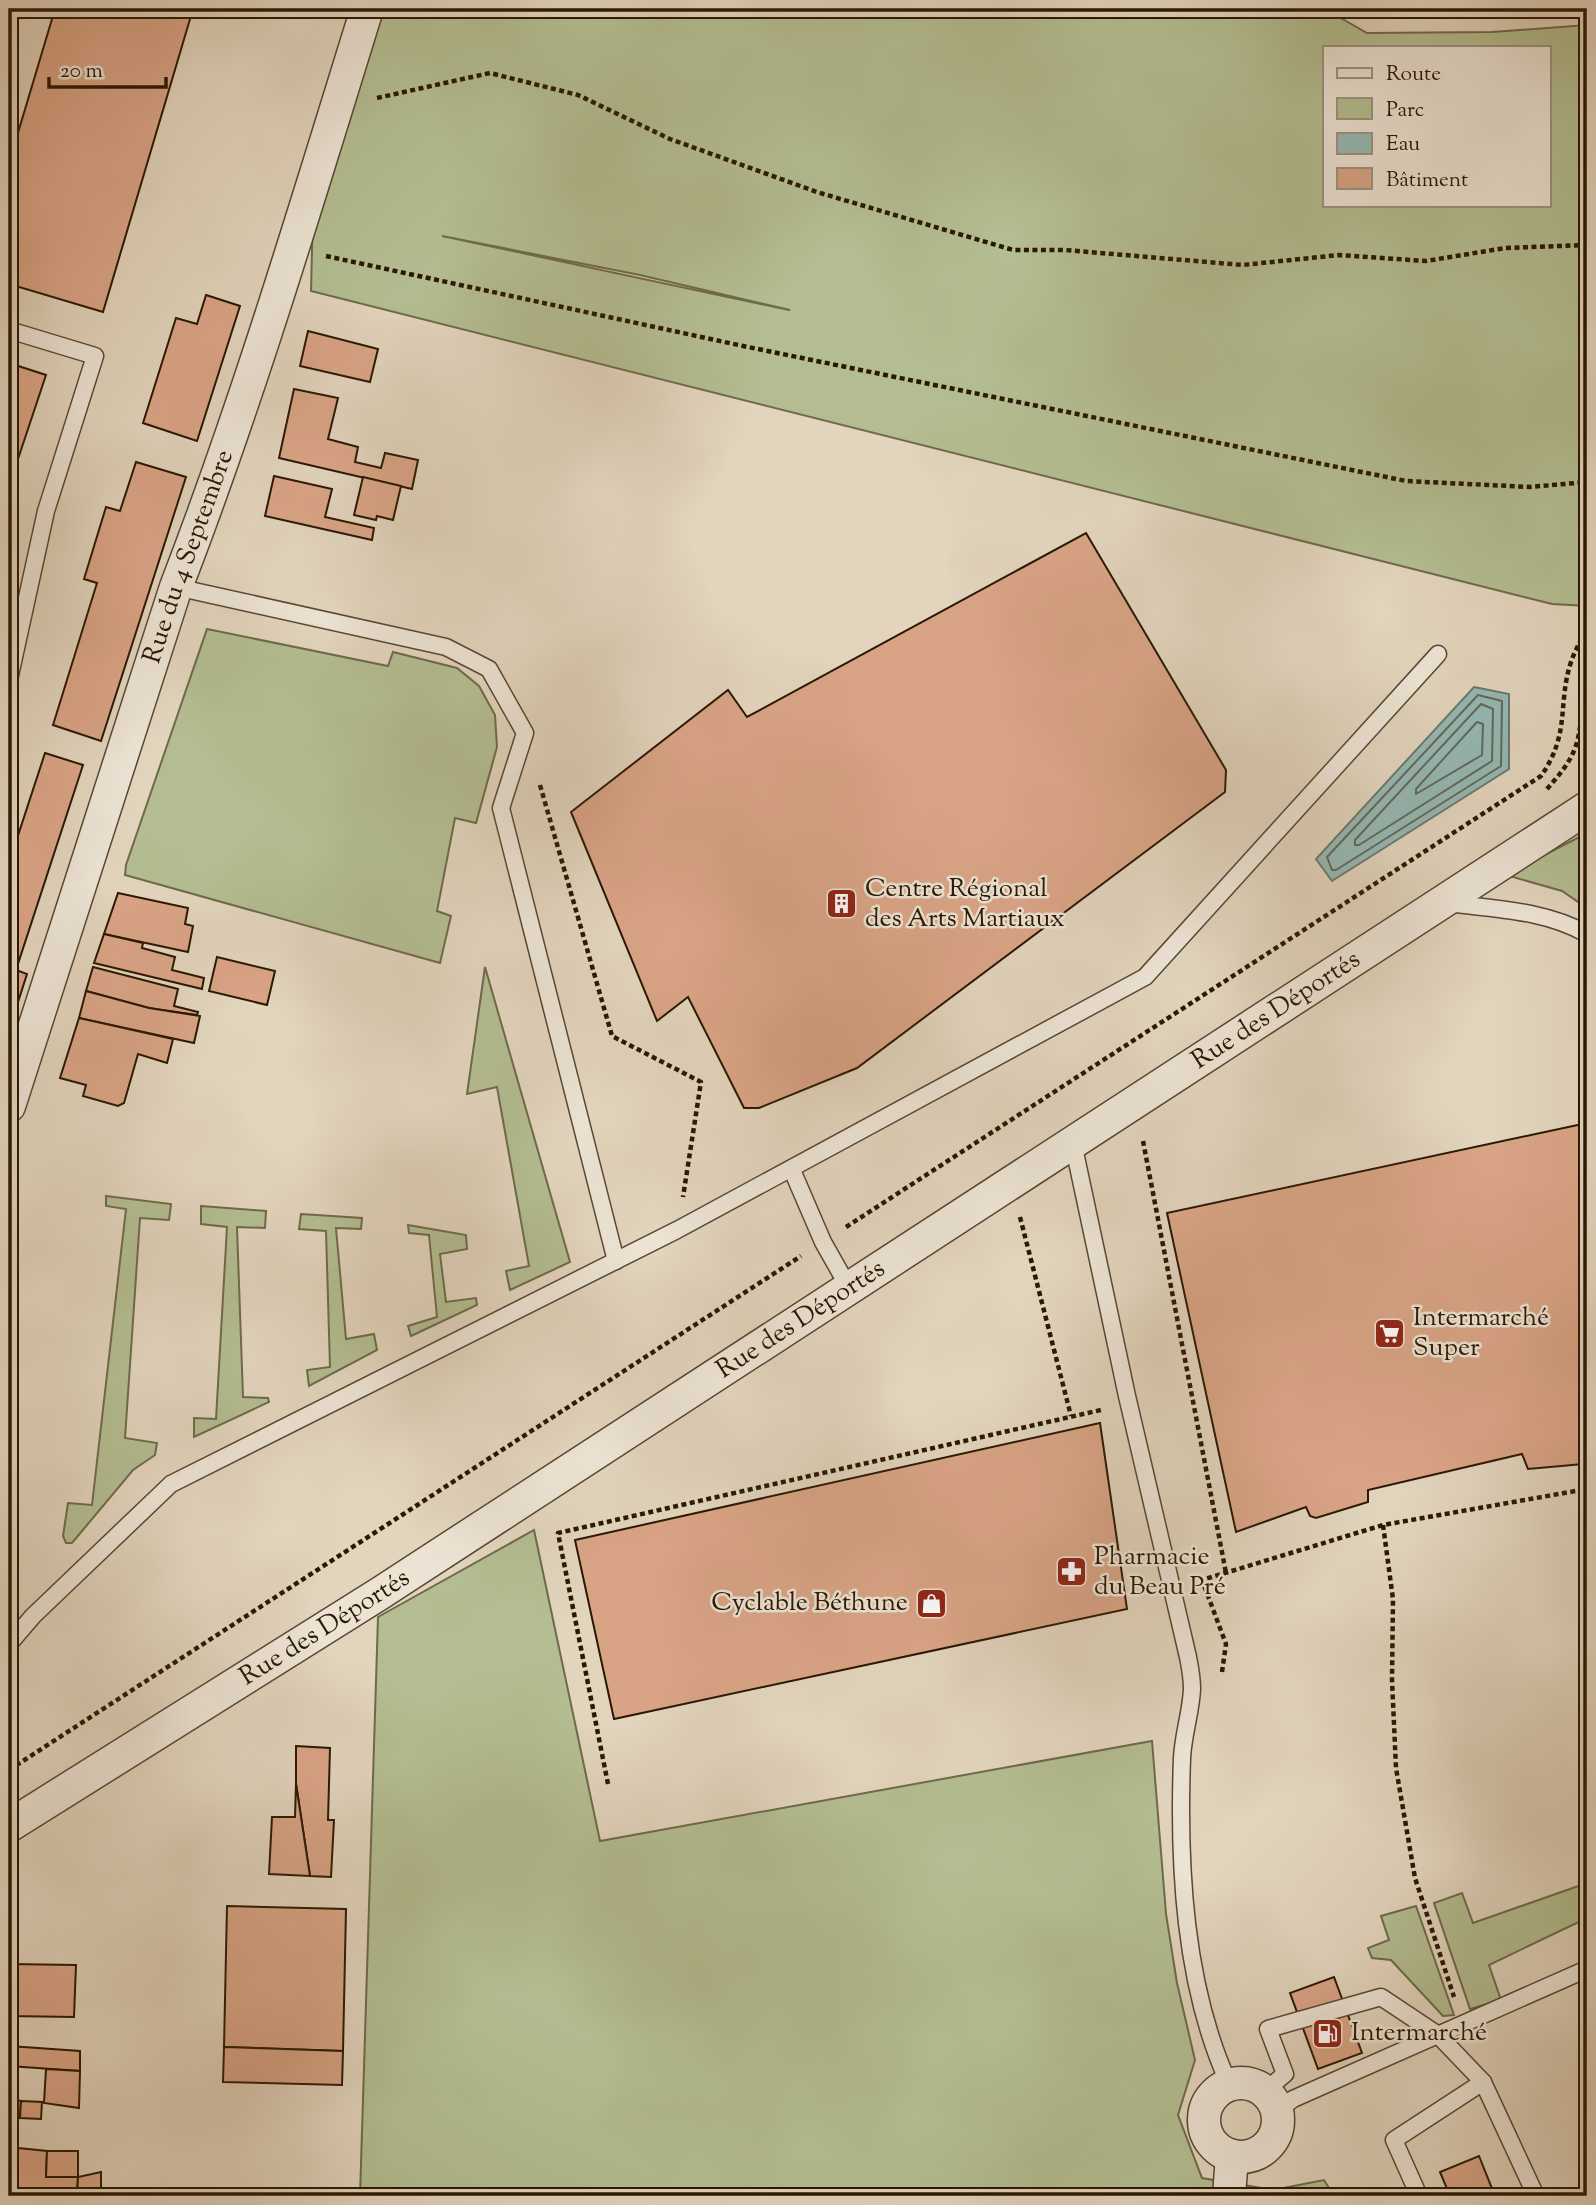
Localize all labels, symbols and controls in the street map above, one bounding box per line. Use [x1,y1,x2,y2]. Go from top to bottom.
scale bar [49,46,166,90]
legend [1323,46,1550,206]
text: 20 m [60,57,103,87]
text: Route [1386,60,1441,90]
text: Parc [1386,96,1424,126]
text: Eau [1386,130,1420,160]
text: Bâtiment [1386,166,1468,196]
street label: Rue du 4 Septembre [134,445,243,668]
place label: Centre Régional des Arts Martiaux [865,871,1065,938]
building icon: Centre Régional des Arts Martiaux [825,887,859,921]
street label: Rue des Déportés [1184,942,1368,1079]
street label: Rue des Déportés [709,1251,893,1388]
place label: Intermarché Super [1413,1300,1549,1367]
supermarket icon: Intermarché Super [1373,1316,1407,1350]
place label: Pharmacie du Beau Pré [1094,1539,1226,1606]
pharmacy icon: Pharmacie du Beau Pré [1054,1555,1088,1589]
street label: Rue des Déportés [233,1560,417,1695]
place label: Cyclable Béthune [711,1585,908,1622]
shop icon: Cyclable Béthune [914,1586,948,1620]
place label: Intermarché [1351,2015,1487,2052]
fuel station icon: Intermarché [1311,2016,1345,2050]

